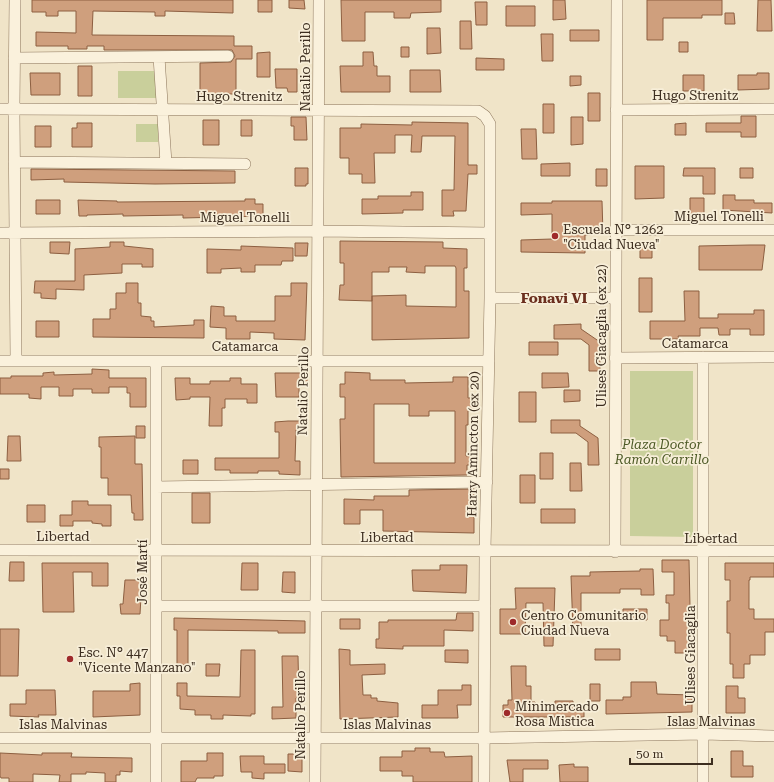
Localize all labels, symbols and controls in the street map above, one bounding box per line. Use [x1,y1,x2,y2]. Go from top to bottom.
street label: Natalio Perillo [298,22,313,112]
street label: Hugo Strenitz [652,88,738,103]
street label: Hugo Strenitz [196,89,282,104]
street label: Miguel Tonelli [674,209,764,224]
street label: Miguel Tonelli [200,210,290,225]
place label: Escuela N° 1262 "Ciudad Nueva" [563,222,663,252]
marker: Escuela N° 1262 "Ciudad Nueva" [550,231,560,241]
street label: Ulises Giacaglia (ex 22) [594,264,609,408]
district label: Fonavi VI [521,290,588,306]
street label: Catamarca [662,336,728,351]
street label: Catamarca [212,339,278,354]
street label: Natalio Perillo [295,346,311,436]
street label: Harry Amincton (ex 20) [464,371,482,517]
park label: Plaza Doctor Ramón Carrillo [614,437,709,467]
street label: Libertad [36,529,90,544]
street label: Libertad [360,530,414,545]
street label: Libertad [684,531,738,546]
street label: José Martí [135,539,150,605]
street label: Ulises Giacaglia [683,605,698,705]
place label: Centro Comunitario Ciudad Nueva [521,608,646,638]
marker: Centro Comunitario Ciudad Nueva [508,617,518,627]
place label: Esc. N° 447 "Vicente Manzano" [78,645,196,675]
marker: Esc. N° 447 "Vicente Manzano" [65,654,75,664]
street label: Natalio Perillo [293,670,308,760]
place label: Minimercado Rosa Mistica [515,699,599,729]
marker: Minimercado Rosa Mistica [502,708,512,718]
street label: Islas Malvinas [667,714,755,729]
street label: Islas Malvinas [19,717,107,732]
street label: Islas Malvinas [343,717,431,732]
scale bar [630,740,712,766]
text: 50 m [636,747,663,761]

